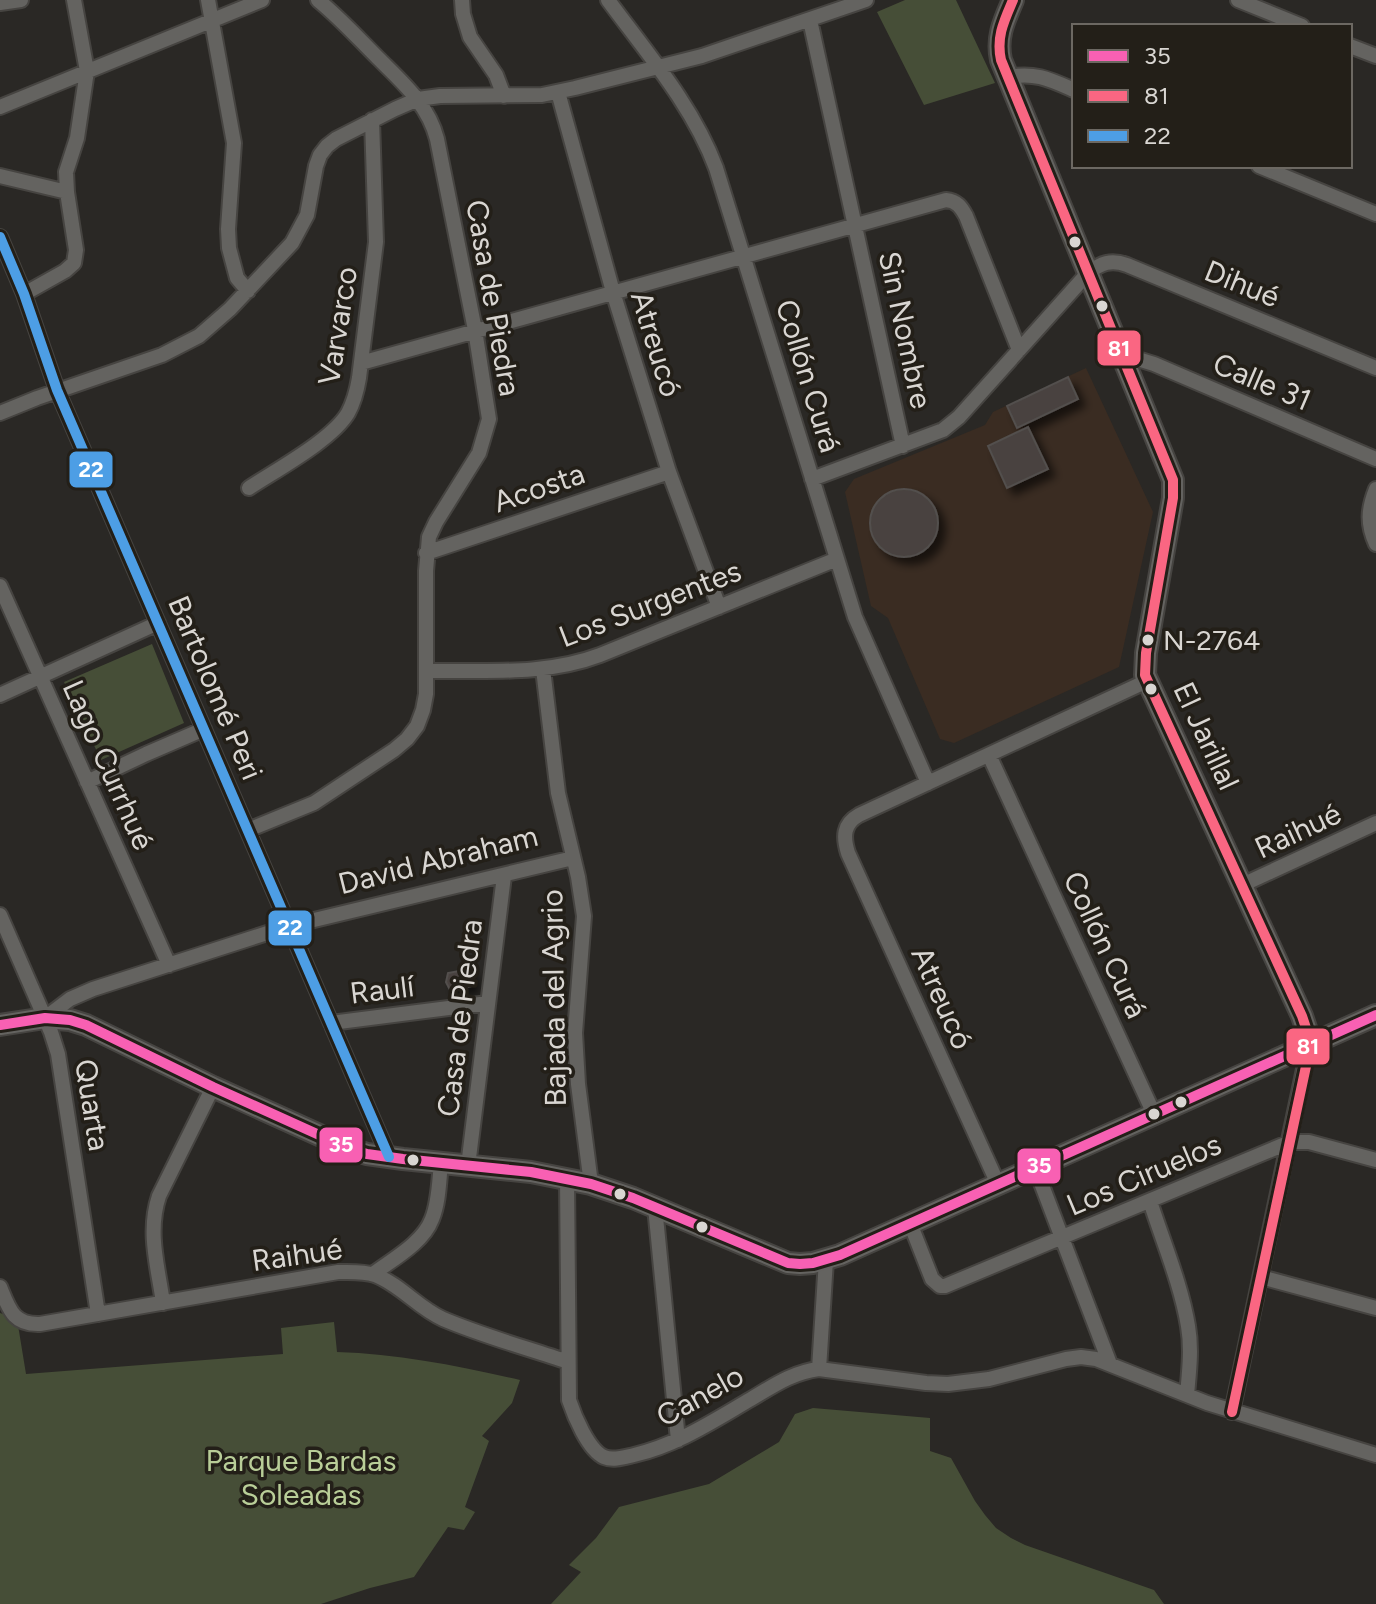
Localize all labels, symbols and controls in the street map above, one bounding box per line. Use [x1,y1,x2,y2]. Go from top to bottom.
legend [1072,24,1352,168]
text: 35 [1144,41,1171,70]
text: 81 [1144,81,1169,110]
text: 22 [1144,121,1171,150]
street label: Casa de Piedra [458,197,529,399]
unlabelled marker [1067,234,1083,250]
street label: Sin Nombre [871,248,940,412]
street label: Dihué [1199,252,1285,315]
street label: Varvarco [310,264,365,388]
street label: Atreucó [623,287,690,401]
street label: Collón Curá [768,295,849,457]
unlabelled marker [1094,298,1110,314]
line badge: 81 [1096,329,1142,367]
text: 81 [1108,335,1130,362]
street label: Calle 31 [1208,344,1317,419]
line badge: 22 [68,450,114,489]
street label: Acosta [488,455,589,520]
text: 22 [78,456,104,483]
street label: Los Surgentes [554,552,746,655]
street label: Bartolomé Peri [160,590,271,785]
place label: N-2764 [1163,623,1260,657]
marker: N-2764 [1140,632,1156,648]
street label: Lago Currhué [55,674,162,855]
street label: El Jarillal [1165,676,1247,796]
unlabelled marker [1143,681,1159,697]
street label: Raihué [1249,795,1347,867]
street label: David Abraham [334,817,541,902]
street label: Collón Curá [1055,866,1156,1024]
street label: Bajada del Agrio [533,889,574,1107]
line badge: 22 [267,909,313,947]
text: 22 [277,914,303,941]
street label: Casa de Piedra [429,917,490,1119]
street label: Atreucó [903,941,981,1055]
street label: Raulí [348,967,418,1012]
line badge: 81 [1285,1027,1331,1066]
text: 81 [1297,1033,1319,1060]
street label: Quarta [67,1057,118,1153]
unlabelled marker [1173,1094,1189,1110]
unlabelled marker [1146,1106,1162,1122]
street label: Los Ciruelos [1061,1125,1227,1224]
line badge: 35 [318,1126,364,1164]
text: 35 [328,1131,354,1158]
line badge: 35 [1016,1147,1062,1185]
unlabelled marker [405,1152,421,1168]
text: 35 [1026,1152,1052,1179]
unlabelled marker [612,1186,628,1202]
unlabelled marker [694,1219,710,1235]
street label: Raihué [249,1230,345,1279]
street label: Canelo [650,1357,750,1435]
park label: Parque Bardas Soleadas [205,1442,397,1513]

